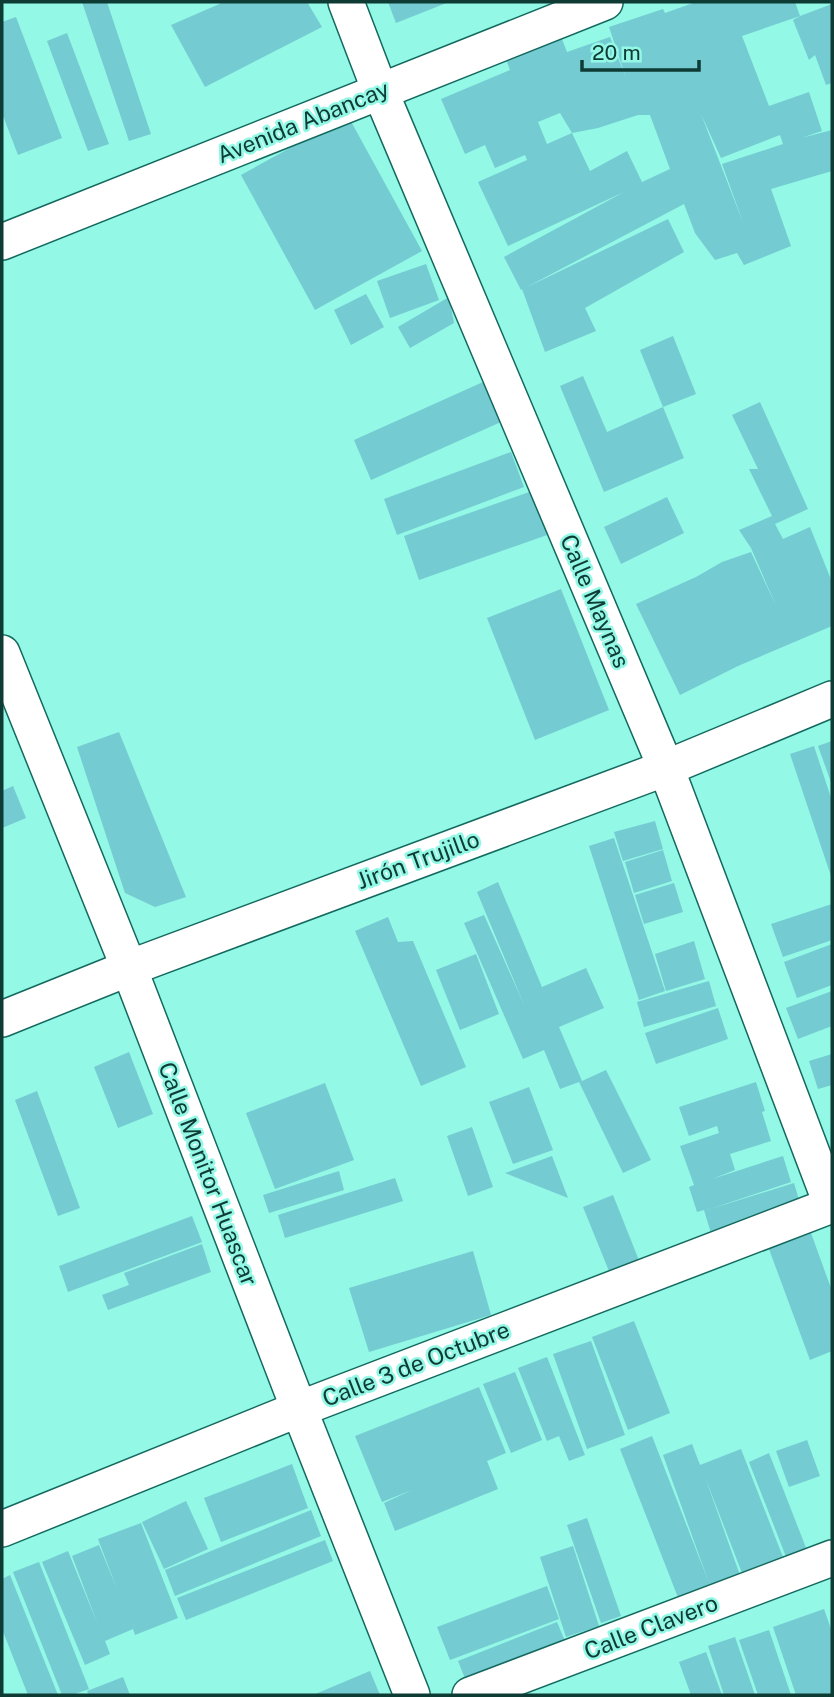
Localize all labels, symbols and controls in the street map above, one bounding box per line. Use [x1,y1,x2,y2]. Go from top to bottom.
scale bar [582,28,699,72]
text: 20 m [592,40,641,65]
street label: Avenida Abancay [213,75,393,168]
street label: Calle Maynas [555,530,636,672]
street label: Jirón Trujillo [353,825,483,894]
street label: Calle Monitor Huascar [153,1058,264,1290]
street label: Calle 3 de Octubre [318,1315,513,1412]
street label: Calle Clavero [580,1589,722,1664]

